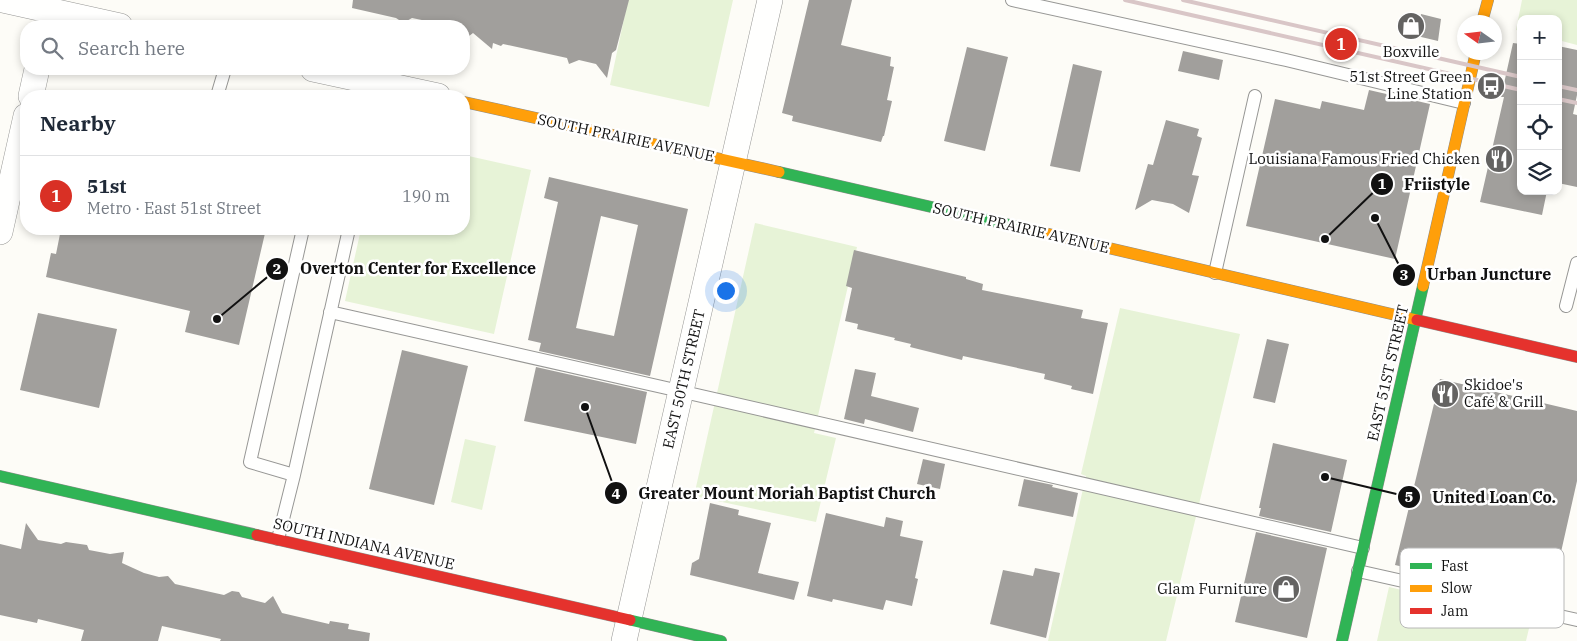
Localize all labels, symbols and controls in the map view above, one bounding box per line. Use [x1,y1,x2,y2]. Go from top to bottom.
shop icon: Boxville [1396,11,1426,41]
north arrow [1457,15,1502,60]
map controls [1517,15,1562,195]
button: + [1517,15,1562,60]
search box [20,20,470,75]
pin: 1 [1325,25,1357,63]
icon: search [38,34,66,62]
text: Search here [78,36,185,60]
place label: Boxville [1383,42,1439,61]
button: − [1517,60,1562,105]
place label: 51st Street Green Line Station [1349,67,1472,103]
bus stop icon: 51st Street Green Line Station [1476,71,1506,101]
button: locate [1517,105,1562,150]
text: Nearby [40,109,116,137]
street label: SOUTH PRAIRIE AVENUE [536,109,716,166]
restaurant icon: Louisiana Famous Fried Chicken [1484,144,1514,174]
place label: Louisiana Famous Fried Chicken [1248,149,1480,168]
button: layers [1517,150,1562,195]
callout: Friistyle [1369,168,1480,199]
text: 51st [87,174,126,198]
text: 1 [1377,174,1387,193]
text: Friistyle [1404,174,1470,194]
text: 1 [51,186,61,206]
text: 190 m [402,186,450,206]
text: Metro · East 51st Street [87,198,261,218]
street label: SOUTH PRAIRIE AVENUE [931,198,1111,257]
callout: Overton Center for Excellence [265,253,546,284]
text: Overton Center for Excellence [300,258,536,278]
text: 2 [272,259,282,278]
callout: Urban Juncture [1392,259,1561,290]
text: Urban Juncture [1427,264,1551,284]
text: 3 [1399,265,1409,284]
your location [713,278,739,304]
street label: EAST 51ST STREET [1363,303,1412,443]
street label: EAST 50TH STREET [658,307,709,450]
place label: Skidoe's Café & Grill [1464,375,1544,411]
restaurant icon: Skidoe's Café & Grill [1430,379,1460,409]
callout: Greater Mount Moriah Baptist Church [603,478,946,509]
callout: United Loan Co. [1397,482,1566,513]
text: Greater Mount Moriah Baptist Church [638,483,936,503]
text: 4 [611,484,621,503]
text: 5 [1404,487,1414,506]
text: United Loan Co. [1432,487,1556,507]
street label: SOUTH INDIANA AVENUE [272,513,457,574]
legend [1400,548,1564,628]
text: Fast [1441,557,1469,575]
shop icon: Glam Furniture [1271,574,1301,604]
place label: Glam Furniture [1157,579,1267,598]
text: Slow [1441,579,1472,597]
text: Jam [1441,602,1468,620]

